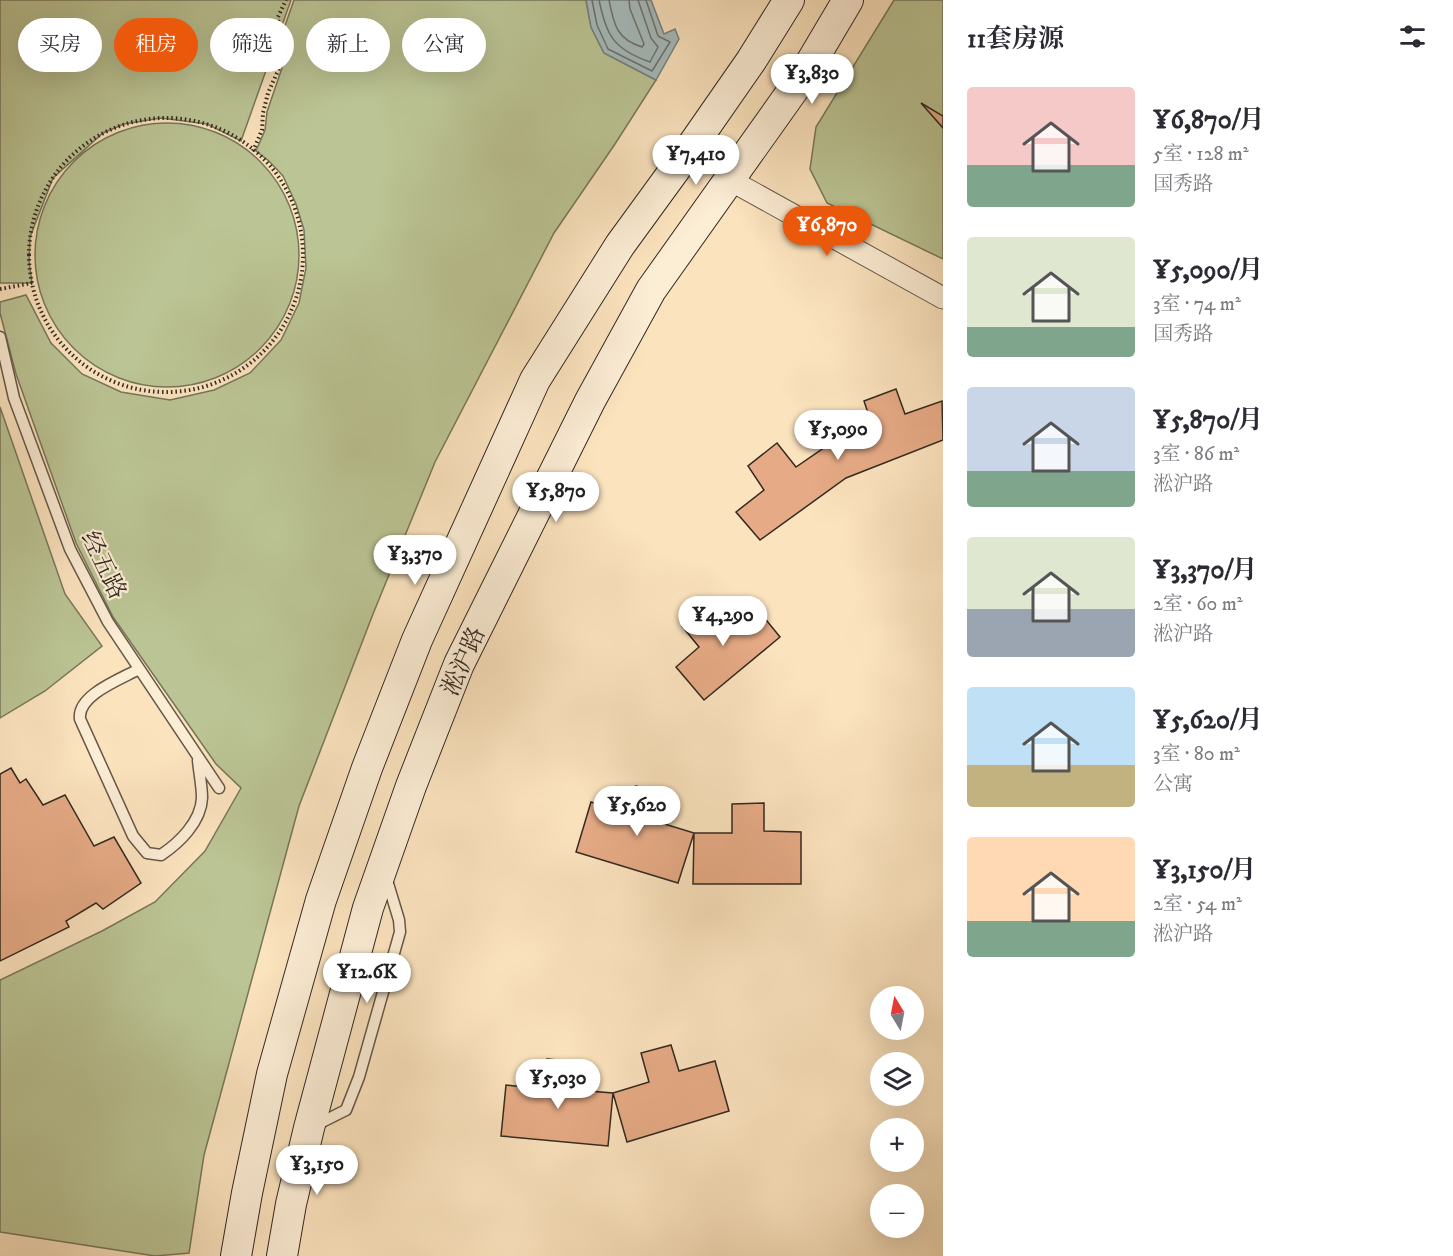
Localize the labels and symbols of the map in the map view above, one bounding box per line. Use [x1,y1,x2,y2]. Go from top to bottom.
pin: ¥3,830 [763,54,861,105]
pin: ¥7,410 [647,135,745,186]
pin: ¥6,870 [778,206,876,257]
pin: ¥5,090 [789,410,887,461]
pin: ¥5,870 [507,472,605,523]
street label: 经五路 [74,527,132,604]
pin: ¥3,370 [366,535,464,586]
pin: ¥4,290 [674,596,772,647]
street label: 淞沪路 [436,622,492,700]
pin: ¥5,620 [588,786,686,837]
pin: ¥12.6K [318,953,416,1004]
north arrow [870,986,924,1040]
pin: ¥5,030 [509,1059,607,1110]
pin: ¥3,150 [268,1145,366,1196]

